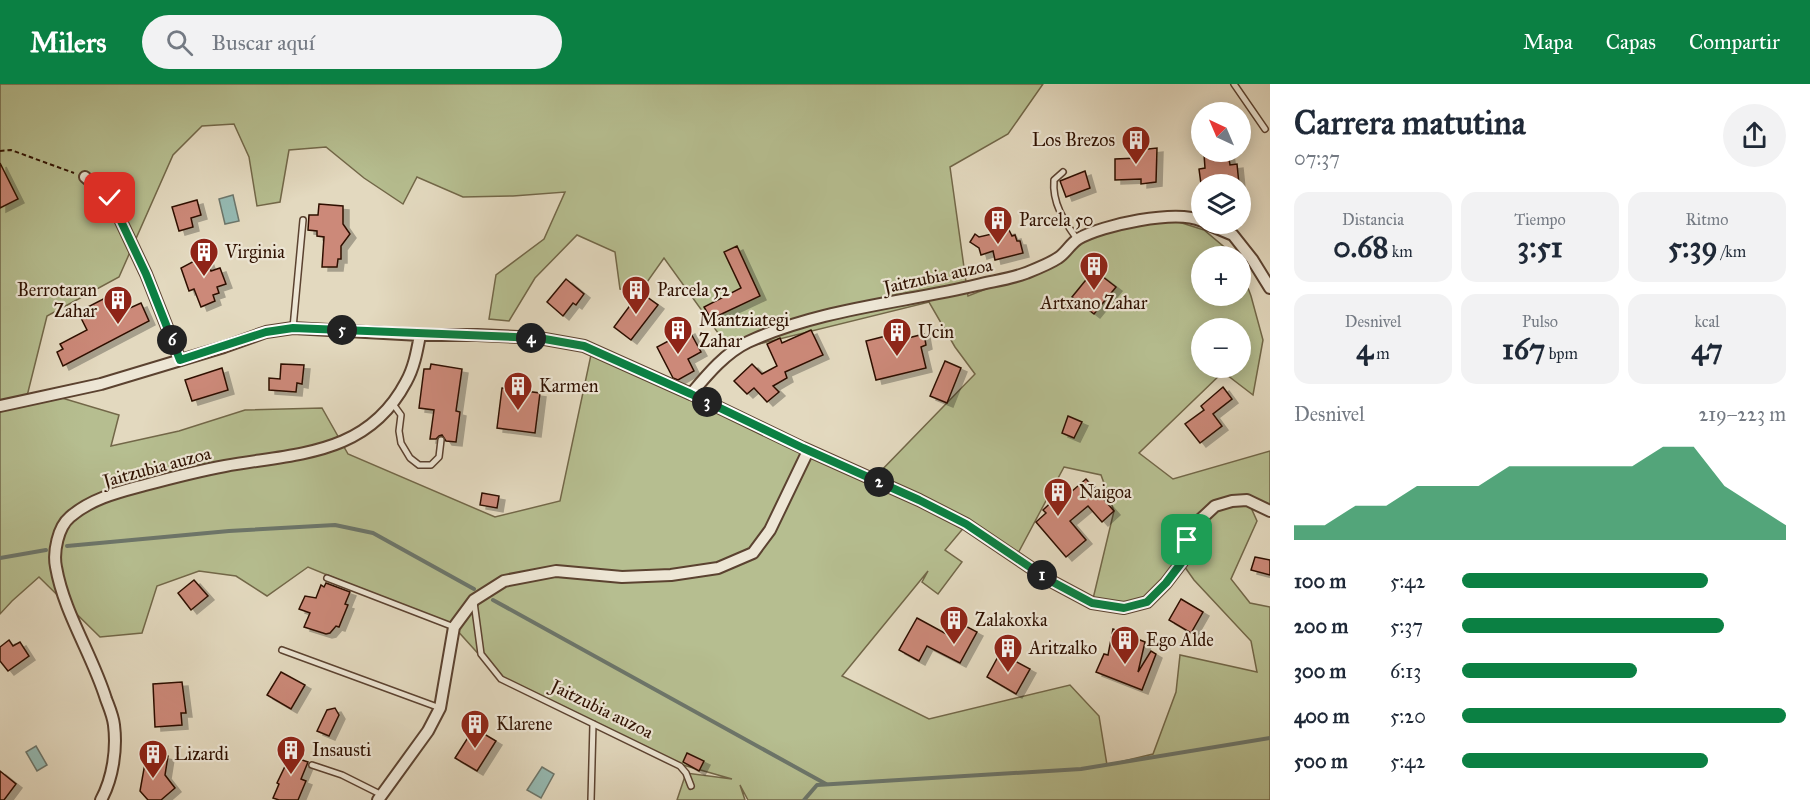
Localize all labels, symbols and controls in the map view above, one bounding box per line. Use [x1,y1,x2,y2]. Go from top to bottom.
search box [142,15,562,69]
text: Milers [30,25,106,60]
icon: search [163,26,196,59]
text: Buscar aquí [211,29,315,56]
text: Mapa [1523,29,1573,55]
text: Capas [1606,29,1656,55]
text: Compartir [1689,29,1780,55]
north arrow [1191,102,1251,162]
map controls [1191,102,1251,378]
text: Carrera matutina [1294,103,1526,143]
button: share [1723,104,1786,167]
building icon: Los Brezos [1120,124,1152,166]
place label: Los Brezos [1032,129,1115,151]
text: 07:37 [1294,146,1340,170]
pin [84,172,135,223]
button: layers [1191,174,1251,234]
icon: check [93,181,126,214]
building icon: Parcela 50 [982,204,1014,246]
place label: Parcela 50 [1019,209,1094,231]
text: Distancia [1342,210,1404,229]
text: Tiempo [1514,210,1566,229]
text: Ritmo [1686,210,1728,229]
text: 0.68 [1333,229,1388,265]
text: 3:51 [1517,229,1563,265]
text: 5:39 [1668,229,1718,265]
building icon: Virginia [188,236,220,278]
place label: Virginia [224,241,285,264]
text: km [1388,242,1413,261]
text: /km [1718,242,1746,261]
button: + [1191,246,1251,306]
building icon: Artxano Zahar [1078,250,1110,292]
street label: Jaitzubia auzoa [879,254,995,300]
building icon: Parcela 52 [620,274,652,316]
place label: Berrotaran Zahar [17,279,97,322]
place label: Parcela 52 [657,279,730,301]
building icon: Berrotaran Zahar [102,284,134,326]
place label: Artxano Zahar [1040,292,1148,314]
place label: Mantziategi Zahar [699,309,789,352]
text: Desnivel [1345,312,1401,331]
text: Pulso [1522,312,1558,331]
text: kcal [1694,312,1720,331]
building icon: Mantziategi Zahar [662,314,694,356]
pin: 5 [327,315,357,345]
building icon: Ucin [881,316,913,358]
button: − [1191,318,1251,378]
text: 5 [338,320,346,339]
place label: Ucin [918,321,954,343]
pin: 4 [516,323,546,353]
pin: 6 [157,325,187,355]
text: 4 [527,328,535,347]
text: 6 [168,330,176,349]
text: 4 [1356,331,1373,367]
text: 167 [1502,331,1545,367]
text: 47 [1691,331,1723,367]
text: m [1373,344,1390,363]
text: bpm [1545,344,1578,363]
building icon: Karmen [502,370,534,412]
place label: Karmen [539,375,599,397]
pin: 3 [692,387,722,417]
text: 3 [704,392,710,411]
text: Desnivel [1294,402,1365,426]
text: 219–223 m [1698,402,1786,426]
street label: Jaitzubia auzoa [99,442,214,493]
pin: 2 [864,467,894,497]
text: 2 [875,472,883,491]
building icon: Naigoa [1042,476,1074,518]
place label: Naigoa [1079,481,1132,504]
pin [1161,514,1212,565]
icon: arrive [1170,523,1203,556]
pin: 1 [1027,560,1057,590]
text: 1 [1039,565,1045,584]
text: 100 m [1294,569,1346,593]
text: 5:42 [1390,569,1425,593]
building icon: Zalakoxka [938,604,970,646]
place label: Zalakoxka [975,609,1048,631]
text: 200 m [1294,614,1348,638]
text: 5:37 [1390,614,1423,638]
building icon: Ego Alde [1109,624,1141,666]
place label: Ego Alde [1146,629,1214,652]
building icon: Aritzalko [992,632,1024,674]
place label: Aritzalko [1028,637,1097,659]
text: 300 m [1294,659,1346,683]
text: 6:13 [1390,659,1421,683]
street label: Jaitzubia auzoa [545,674,657,744]
text: 400 m [1294,704,1350,728]
text: 5:20 [1390,704,1426,728]
building icon: Klarene [459,708,491,750]
place label: Klarene [496,713,553,735]
building icon: Insausti [275,734,307,776]
building icon: Lizardi [137,738,169,780]
place label: Insausti [312,739,371,761]
place label: Lizardi [174,743,229,765]
text: 500 m [1294,749,1348,773]
text: 5:42 [1390,749,1425,773]

